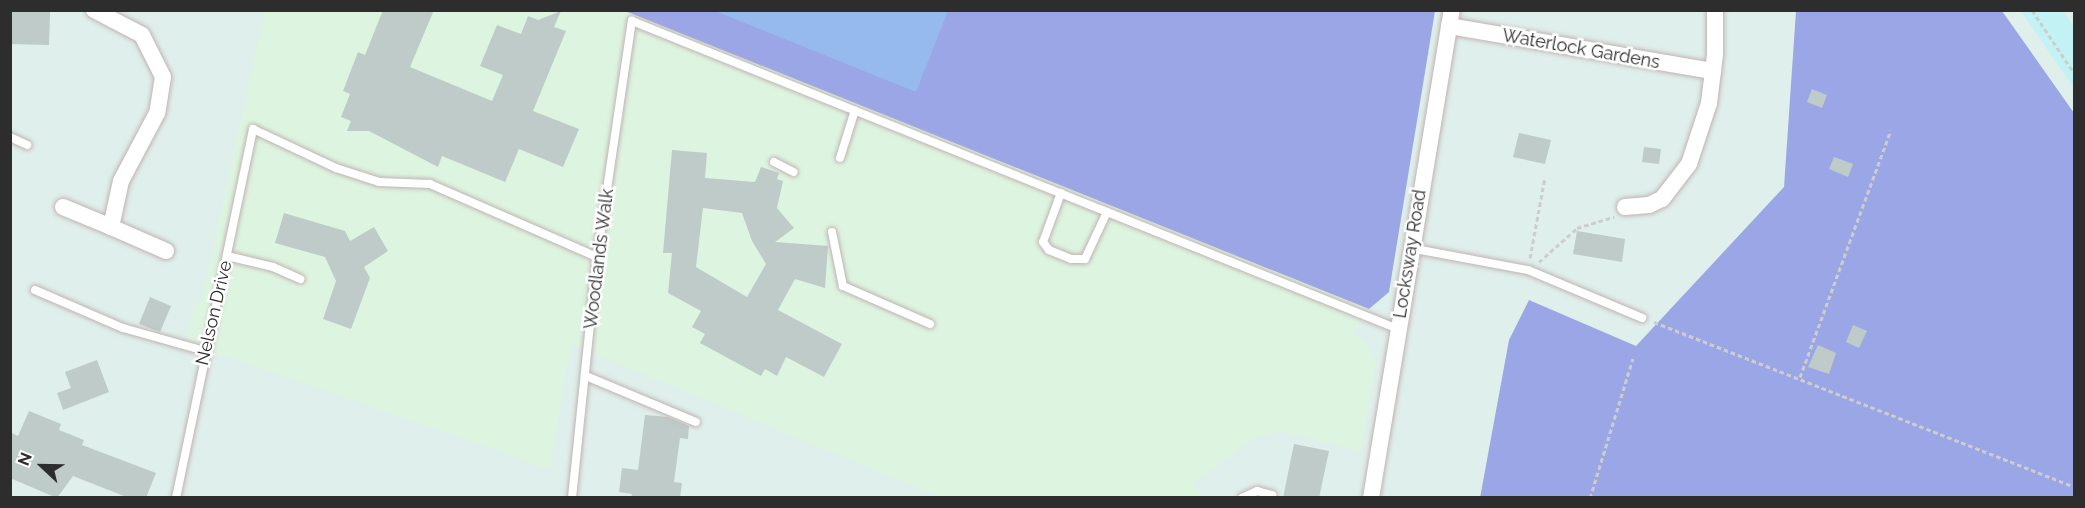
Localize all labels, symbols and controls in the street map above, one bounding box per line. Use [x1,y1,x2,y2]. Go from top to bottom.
street label: Waterlock Gardens [1500,24,1662,74]
street label: Woodlands Walk [580,187,618,331]
street label: Locksway Road [1389,188,1431,320]
street label: Nelson Drive [191,259,237,367]
north arrow [12,436,72,496]
text: N [14,450,36,468]

